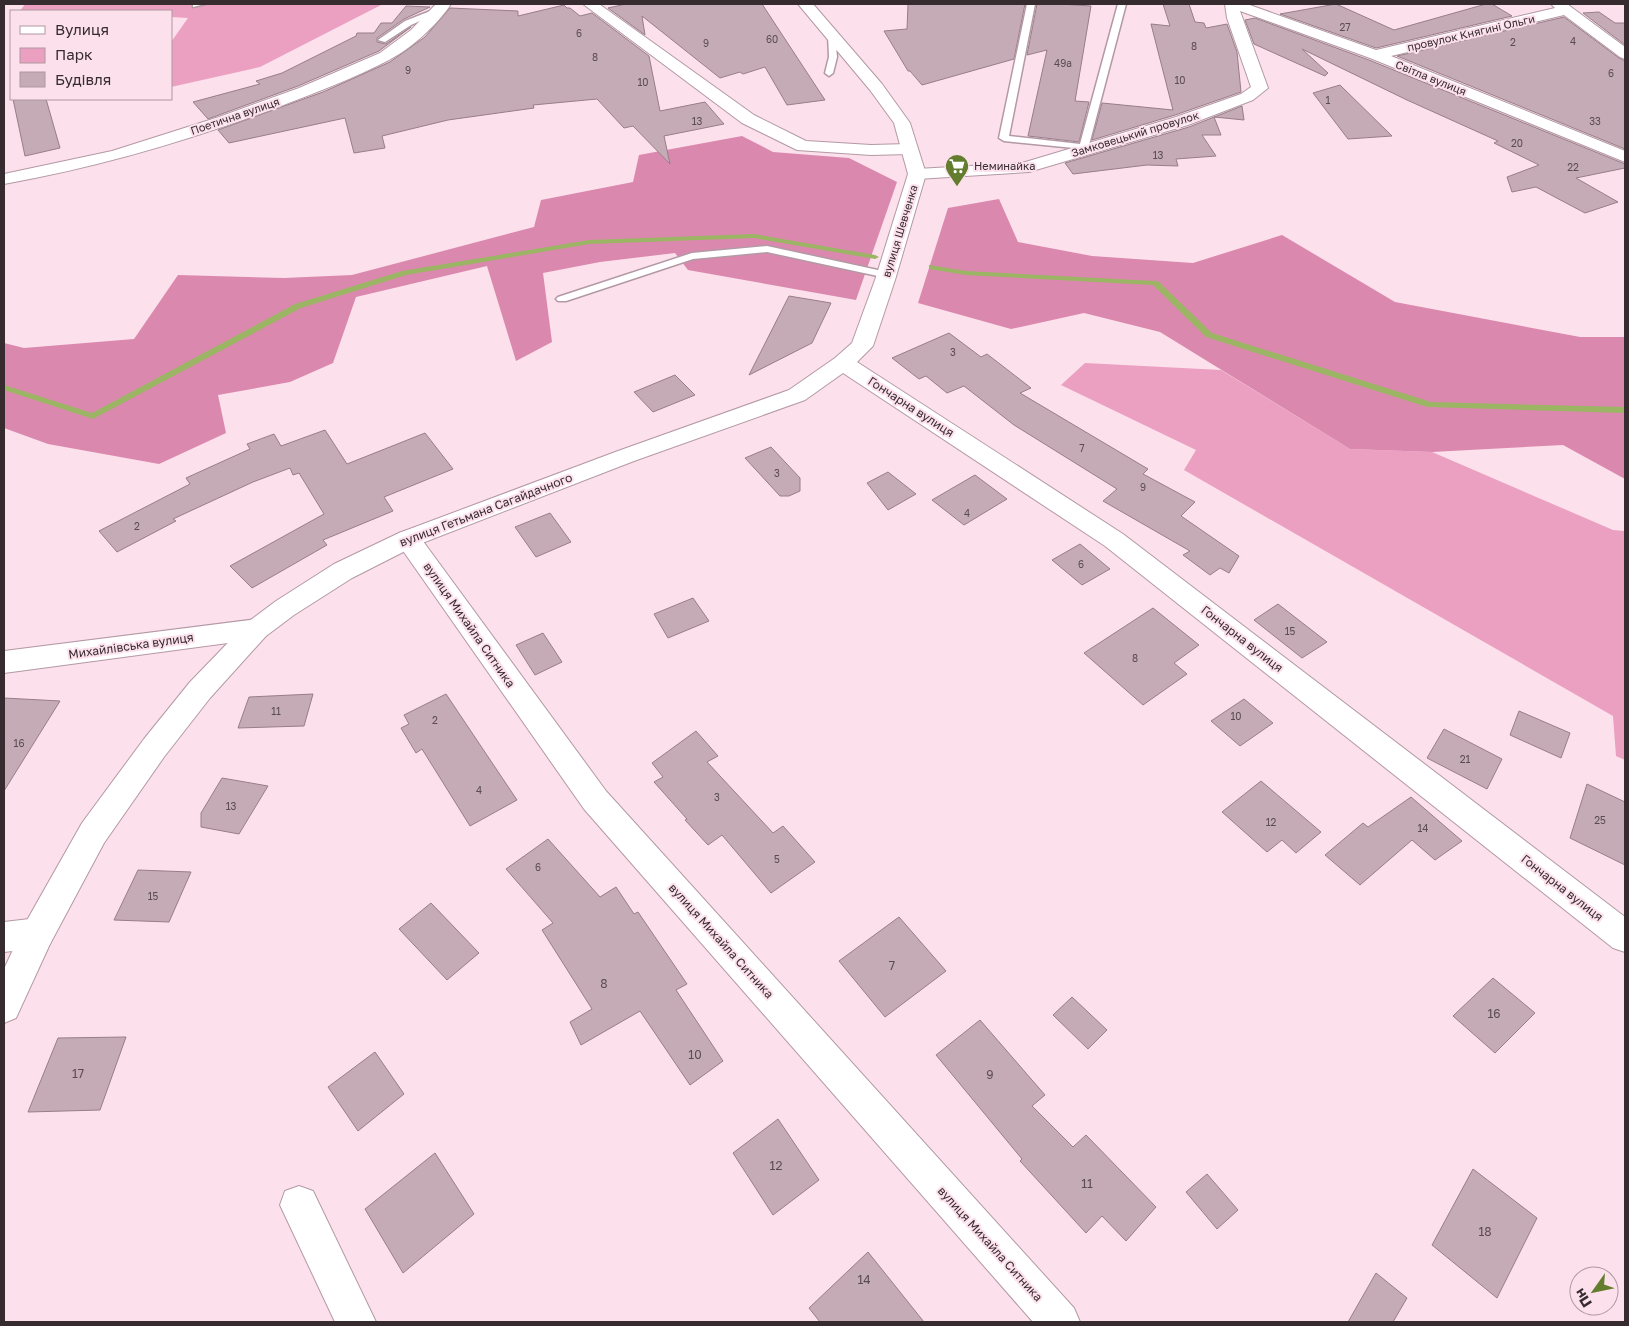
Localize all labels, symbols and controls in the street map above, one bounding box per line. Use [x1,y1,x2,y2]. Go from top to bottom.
legend [10,10,172,100]
street label: провулок Княгині Ольги [1406,11,1536,54]
text: Вулиця [55,20,109,38]
house number: 27 [1339,21,1351,33]
house number: 6 [576,27,582,39]
house number: 60 [766,33,778,45]
house number: 4 [1570,35,1576,47]
house number: 2 [1510,36,1516,48]
house number: 9 [703,37,709,49]
house number: 8 [1191,40,1197,52]
text: Парк [55,45,93,63]
house number: 8 [592,51,598,63]
house number: 49а [1054,57,1072,69]
street label: Світла вулиця [1394,57,1469,98]
house number: 9 [405,64,411,76]
house number: 6 [1608,67,1614,79]
text: Будівля [55,70,111,88]
house number: 10 [1174,74,1186,86]
house number: 10 [637,76,649,88]
street label: Поетична вулиця [189,94,281,137]
house number: 1 [1326,94,1331,106]
street label: Замковецький провулок [1069,108,1201,159]
house number: 13 [692,115,702,127]
house number: 33 [1589,115,1601,127]
house number: 20 [1511,137,1523,149]
house number: 13 [1153,149,1163,161]
supermarket icon: Неминайка [944,153,970,187]
place label: Неминайка [974,159,1035,172]
house number: 22 [1567,161,1579,173]
street label: вулиця Шевченка [879,183,920,279]
house number: 3 [950,346,956,358]
street label: Гончарна вулиця [865,373,957,440]
house number: 7 [1079,442,1085,454]
house number: 3 [774,467,780,479]
street label: вулиця Гетьмана Сагайдачного [397,470,574,549]
house number: 9 [1140,481,1146,493]
house number: 4 [964,507,970,519]
house number: 2 [134,520,140,532]
house number: 6 [1078,558,1084,570]
street label: вулиця Михайла Ситника [420,559,518,690]
street label: Гончарна вулиця [1198,602,1286,675]
house number: 15 [1285,625,1296,637]
street label: Михайлівська вулиця [67,629,195,662]
house number: 8 [1132,652,1138,664]
house number: 11 [271,705,281,717]
house number: 10 [1230,710,1242,722]
house number: 2 [432,714,438,726]
house number: 16 [14,737,24,749]
house number: 21 [1460,753,1470,765]
house number: 4 [476,784,482,796]
house number: 3 [714,791,720,803]
house number: 13 [226,800,236,812]
house number: 25 [1594,814,1606,826]
house number: 12 [1266,816,1277,828]
house number: 14 [1418,822,1428,834]
street label: Гончарна вулиця [1518,851,1606,924]
house number: 5 [774,853,780,865]
house number: 6 [535,861,541,873]
street label: вулиця Михайла Ситника [666,880,777,1001]
house number: 15 [148,890,159,902]
house number: 7 [889,958,895,973]
house number: 8 [600,976,608,991]
house number: 16 [1487,1006,1501,1021]
house number: 10 [688,1047,702,1062]
house number: 17 [72,1066,84,1081]
house number: 9 [986,1067,994,1082]
house number: 12 [770,1158,782,1173]
house number: 11 [1081,1176,1093,1191]
street label: вулиця Михайла Ситника [935,1183,1046,1304]
house number: 18 [1478,1224,1492,1239]
north arrow [1569,1266,1619,1316]
house number: 14 [857,1272,871,1287]
text: Пн [1570,1286,1595,1311]

